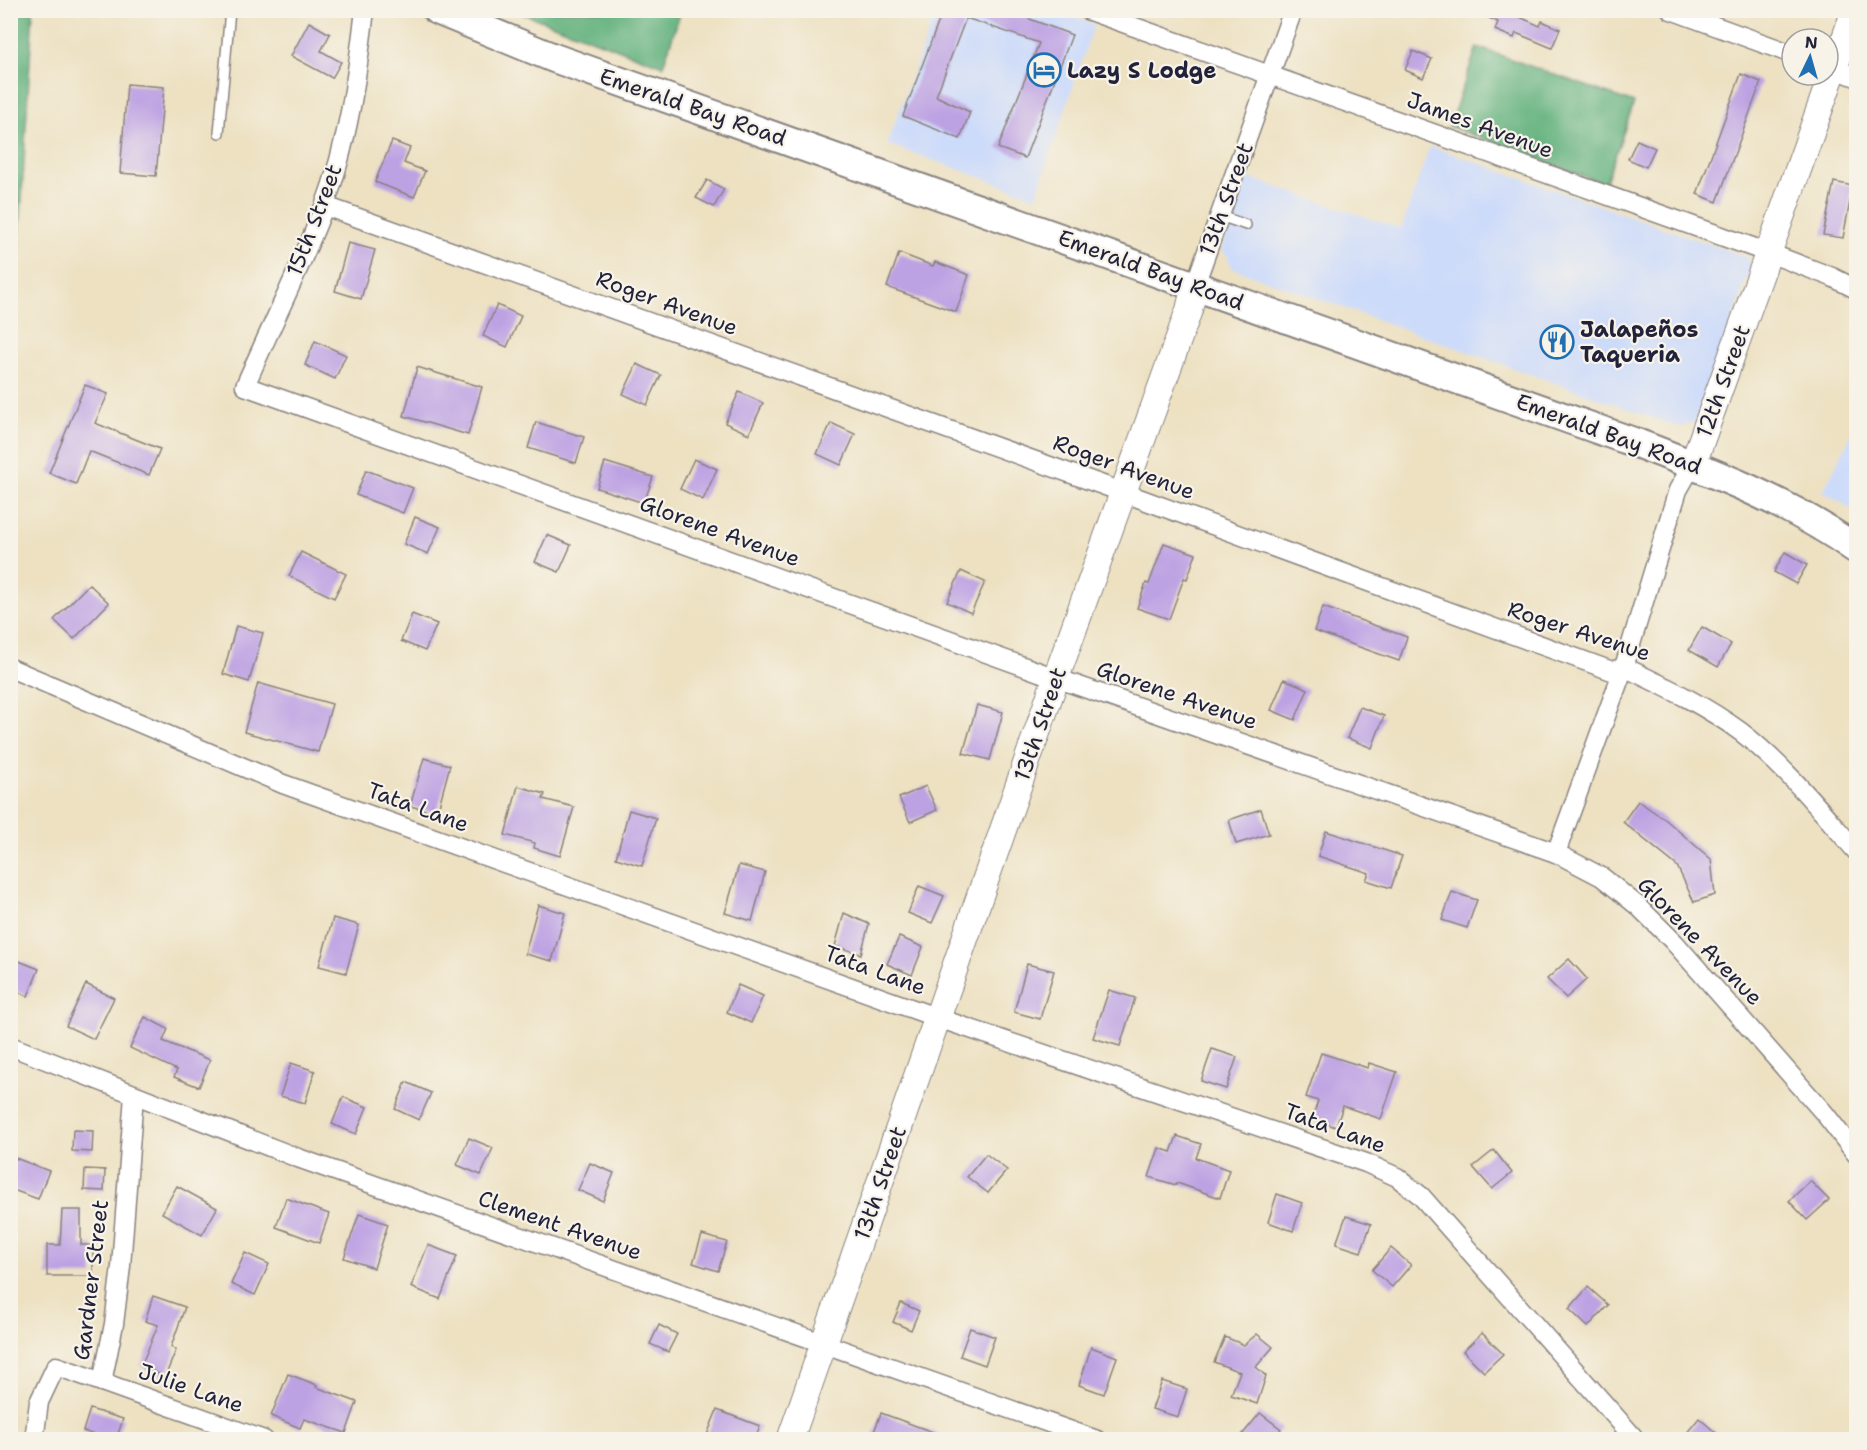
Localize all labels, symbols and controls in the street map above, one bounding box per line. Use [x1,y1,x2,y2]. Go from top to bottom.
north arrow [1780,27,1840,87]
text: N [1804,32,1818,54]
hotel icon: Lazy S Lodge [1026,52,1062,88]
place label: Lazy S Lodge [1067,56,1216,85]
street label: Emerald Bay Road [596,61,790,153]
street label: James Avenue [1403,85,1557,165]
street label: 13th Street [1192,138,1260,260]
street label: 15th Street [279,160,349,280]
street label: Emerald Bay Road [1054,223,1248,317]
street label: Roger Avenue [592,264,742,342]
place label: Jalapeños Taqueria [1580,315,1698,369]
street label: 12th Street [1689,321,1757,441]
restaurant icon: Jalapeños Taqueria [1539,324,1575,360]
street label: Emerald Bay Road [1512,387,1706,481]
street label: Roger Avenue [1049,428,1199,506]
street label: Glorene Avenue [636,489,804,573]
street label: Roger Avenue [1504,594,1654,668]
street label: Glorene Avenue [1093,654,1261,736]
street label: 13th Street [1007,663,1073,785]
street label: Tata Lane [363,775,473,839]
street label: Glorene Avenue [1631,870,1769,1012]
street label: Tata Lane [820,938,930,1002]
street label: Tata Lane [1280,1096,1390,1160]
street label: 13th Street [847,1122,913,1244]
street label: Clement Avenue [474,1183,646,1267]
street label: Gardner Street [67,1198,115,1362]
street label: Julie Lane [134,1356,248,1420]

